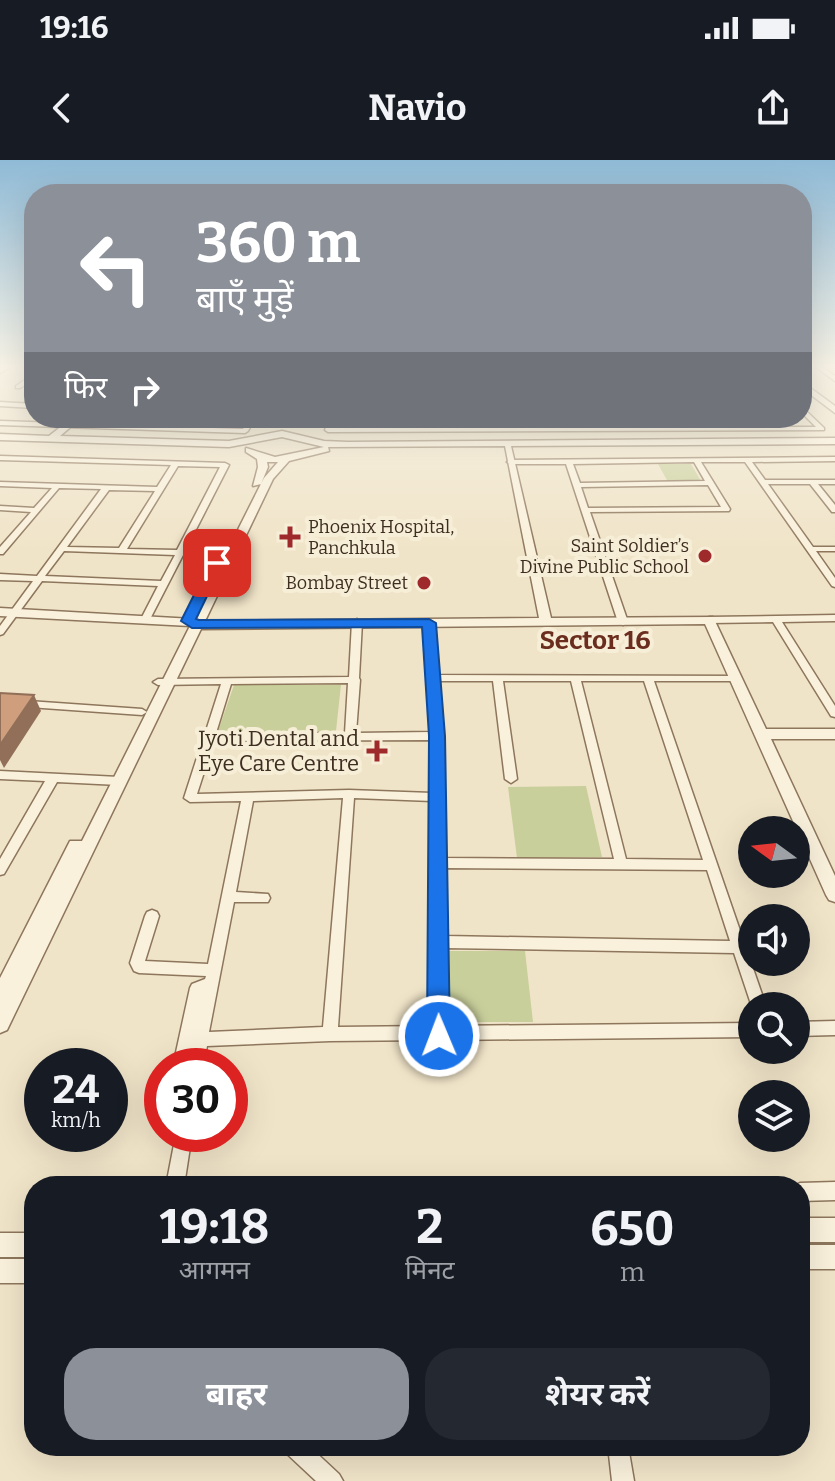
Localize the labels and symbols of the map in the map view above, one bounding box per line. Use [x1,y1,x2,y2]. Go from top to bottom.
place label: Phoenix Hospital, Panchkula [308,516,454,559]
marker: Phoenix Hospital, Panchkula [279,526,301,548]
pin [183,529,251,597]
place label: Saint Soldier’s Divine Public School [520,535,689,578]
marker: Saint Soldier’s Divine Public School [696,547,714,565]
place label: Bombay Street [285,572,408,594]
marker: Bombay Street [415,574,433,592]
district label: Sector 16 [539,625,651,656]
place label: Jyoti Dental and Eye Care Centre [197,725,359,777]
marker: Jyoti Dental and Eye Care Centre [366,740,388,762]
north arrow [738,816,810,888]
position arrow [397,994,481,1078]
speed limit sign: 30 [144,1048,248,1152]

